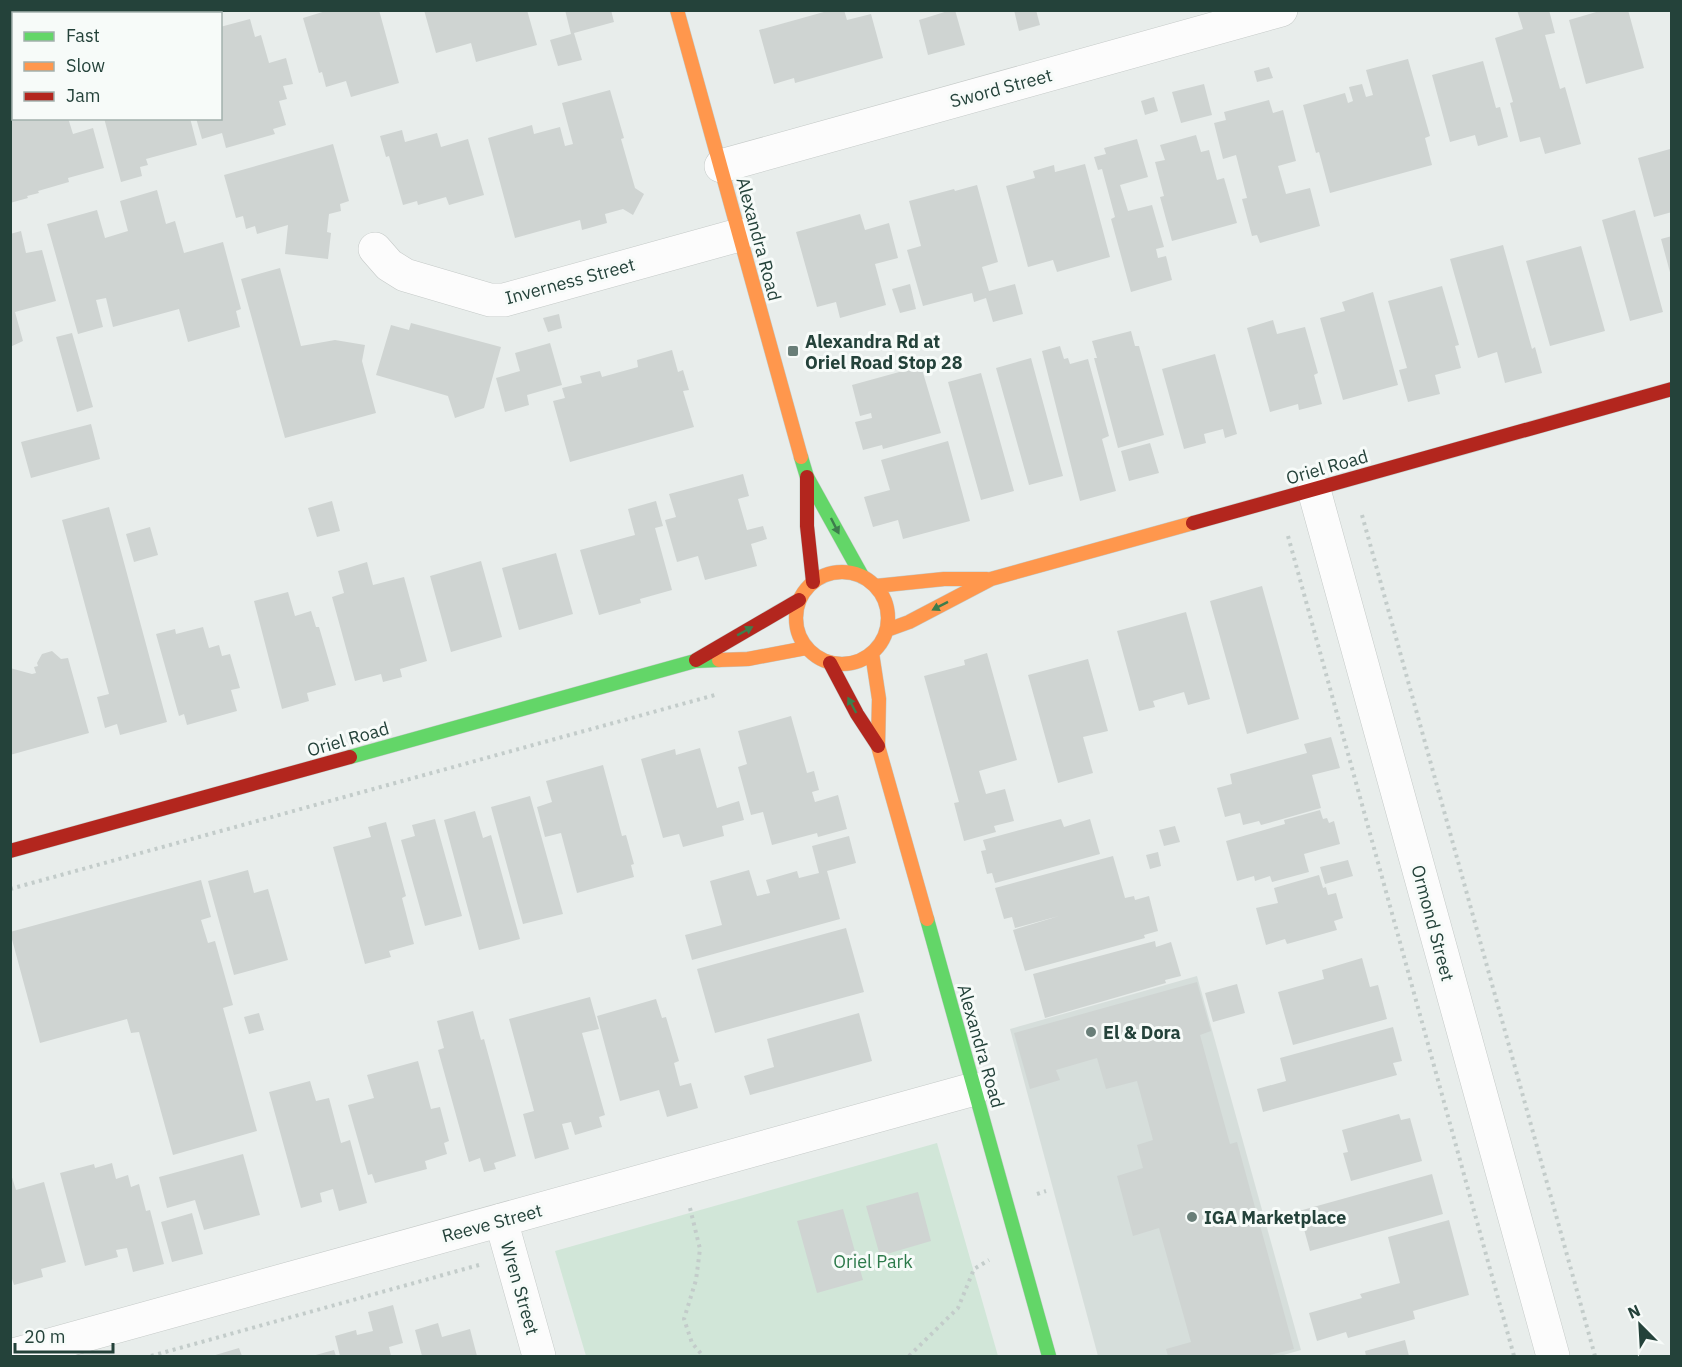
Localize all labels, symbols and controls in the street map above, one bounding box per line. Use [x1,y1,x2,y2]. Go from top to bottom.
legend [12,12,222,120]
text: Fast [66,24,100,47]
text: Slow [66,54,105,77]
street label: Sword Street [947,63,1055,113]
text: Jam [66,84,101,107]
street label: Alexandra Road [731,175,787,303]
street label: Inverness Street [502,253,638,309]
place label: Alexandra Rd at Oriel Road Stop 28 [805,330,963,374]
marker: Alexandra Rd at Oriel Road Stop 28 [786,344,800,358]
street label: Oriel Road [1283,444,1371,490]
one-way arrow [830,517,840,535]
one-way arrow [931,601,948,611]
one-way arrow [736,626,753,636]
one-way arrow [847,696,857,713]
street label: Oriel Road [304,716,392,762]
street label: Ormond Street [1406,862,1460,984]
street label: Alexandra Road [952,982,1010,1110]
place label: El & Dora [1103,1021,1181,1044]
marker: El & Dora [1084,1025,1098,1039]
street label: Reeve Street [439,1199,545,1247]
place label: IGA Marketplace [1204,1206,1346,1229]
marker: IGA Marketplace [1185,1210,1199,1224]
street label: Wren Street [496,1239,544,1337]
park label: Oriel Park [833,1250,913,1273]
north arrow [1610,1295,1670,1355]
text: N [1625,1300,1643,1323]
scale bar [15,1316,112,1354]
text: 20 m [24,1325,66,1348]

